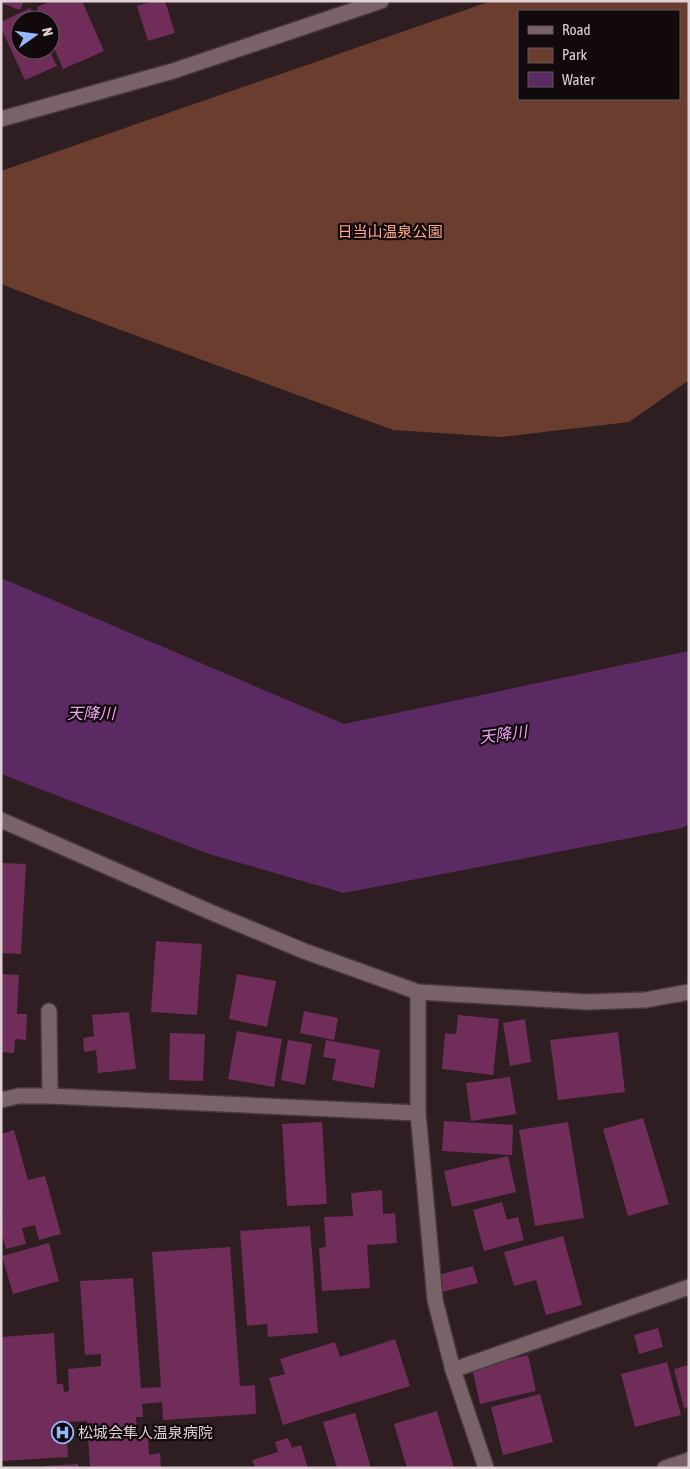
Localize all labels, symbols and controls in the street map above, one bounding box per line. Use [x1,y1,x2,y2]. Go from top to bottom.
north arrow [10,10,60,60]
legend [518,10,680,100]
text: Road [562,21,591,38]
text: N [39,26,56,38]
text: Park [562,46,587,63]
text: Water [562,71,595,88]
park label: 日当山温泉公園 [337,223,443,240]
water label: 天降川 [67,704,117,722]
water label: 天降川 [478,722,530,746]
hospital icon: 松城会隼人温泉病院 [50,1421,74,1445]
place label: 松城会隼人温泉病院 [78,1424,213,1441]

